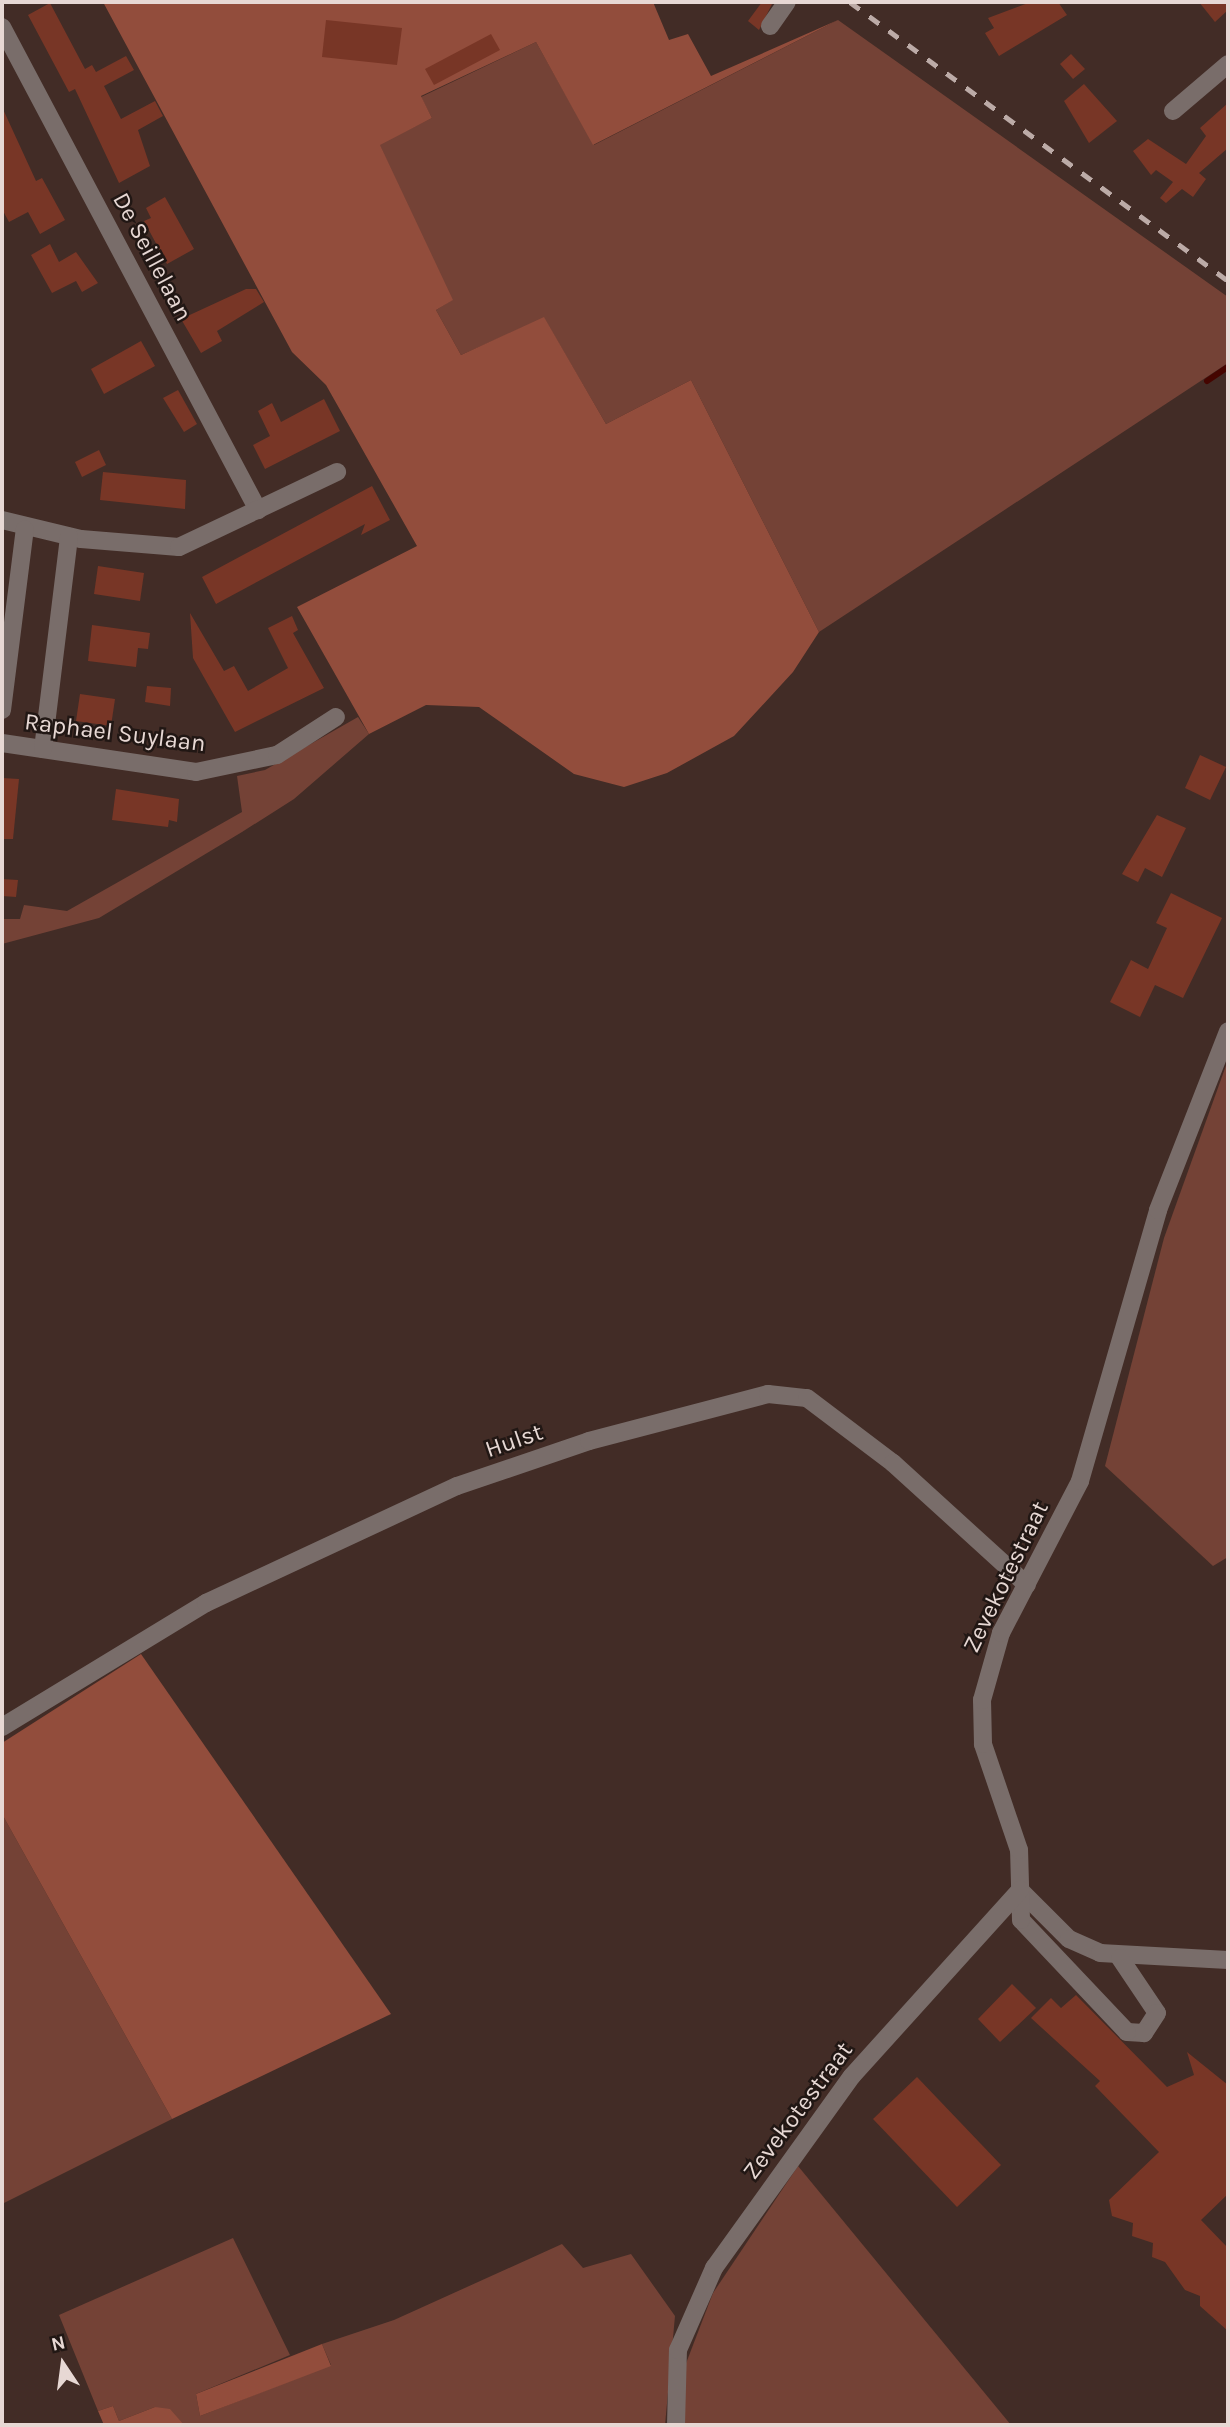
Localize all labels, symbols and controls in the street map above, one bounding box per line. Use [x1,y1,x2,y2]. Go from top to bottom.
street label: De Seillelaan [106,188,198,326]
street label: Raphael Suylaan [23,708,207,758]
street label: Hulst [481,1418,547,1464]
street label: Zevekotestraat [957,1497,1055,1657]
street label: Zevekotestraat [737,2037,859,2185]
north arrow [28,2329,98,2399]
text: N [49,2331,67,2356]

